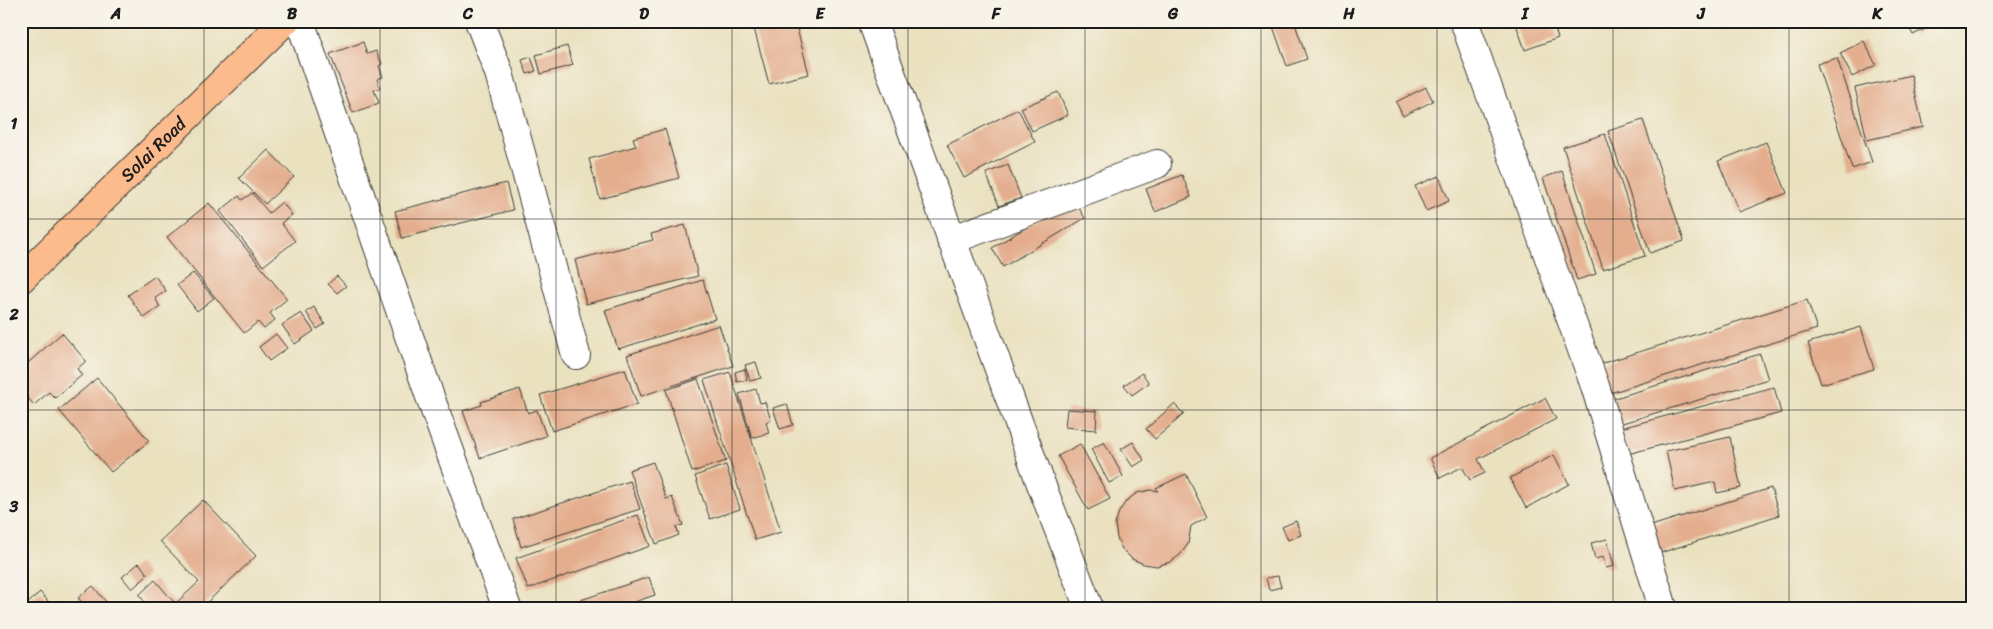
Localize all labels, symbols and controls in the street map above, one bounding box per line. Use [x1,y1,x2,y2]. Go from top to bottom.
text: A [110,0,121,28]
text: B [287,0,298,28]
text: C [462,0,474,28]
text: D [639,0,649,28]
text: E [816,0,826,28]
text: F [991,0,1002,28]
text: G [1167,0,1179,28]
text: H [1342,0,1355,28]
text: I [1521,0,1530,28]
text: J [1696,0,1706,28]
text: K [1871,0,1883,28]
street label: Solai Road [112,108,195,190]
text: 1 [11,109,18,138]
text: 2 [8,300,19,329]
text: 3 [9,492,19,521]

